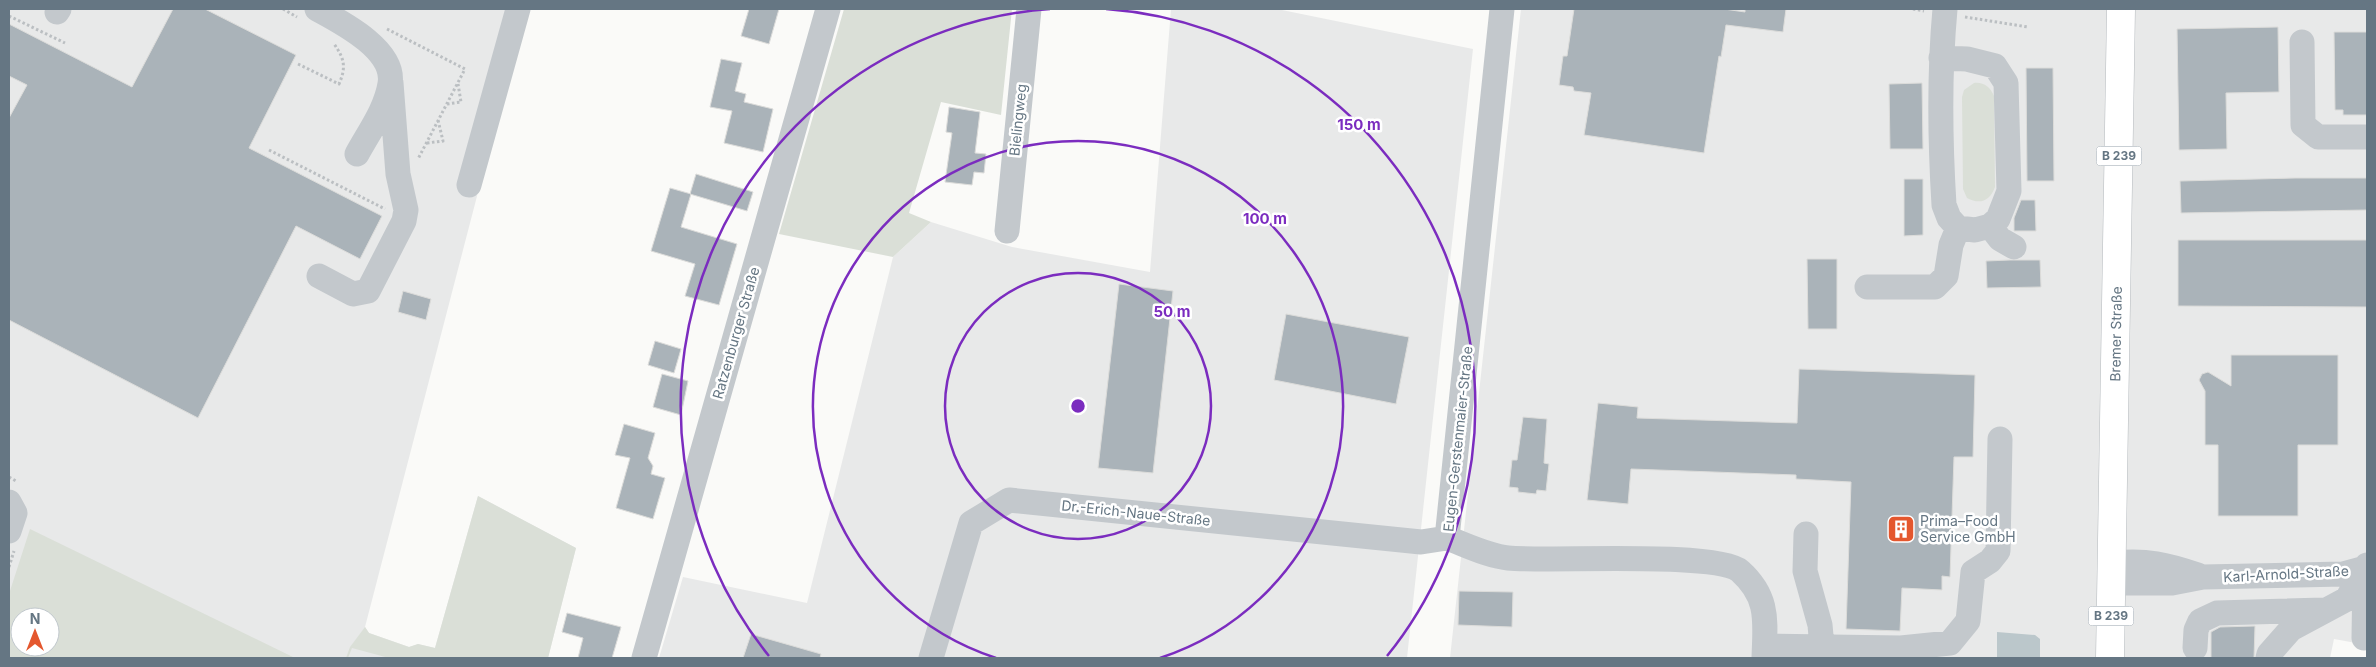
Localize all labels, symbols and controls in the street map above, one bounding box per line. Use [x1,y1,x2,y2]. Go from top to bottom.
street label: Bielingweg [1005,83,1030,157]
text: 150 m [1337,115,1381,134]
road number: B 239 [2096,146,2142,166]
text: 100 m [1243,209,1287,228]
street label: Ratzenburger Straße [709,265,763,401]
street label: Bremer Straße [2106,286,2125,382]
text: 50 m [1154,302,1190,321]
street label: Eugen-Gerstenmaier-Straße [1439,345,1476,533]
centre of rings [1069,397,1087,415]
street label: Dr.-Erich-Naue-Straße [1061,496,1211,529]
place label: Prima–Food Service GmbH [1920,512,2016,545]
building icon: Prima–Food Service GmbH [1886,514,1916,544]
street label: Karl-Arnold-Straße [2223,562,2349,585]
road number: B 239 [2088,606,2134,626]
north arrow [10,607,60,657]
text: N [30,610,40,627]

